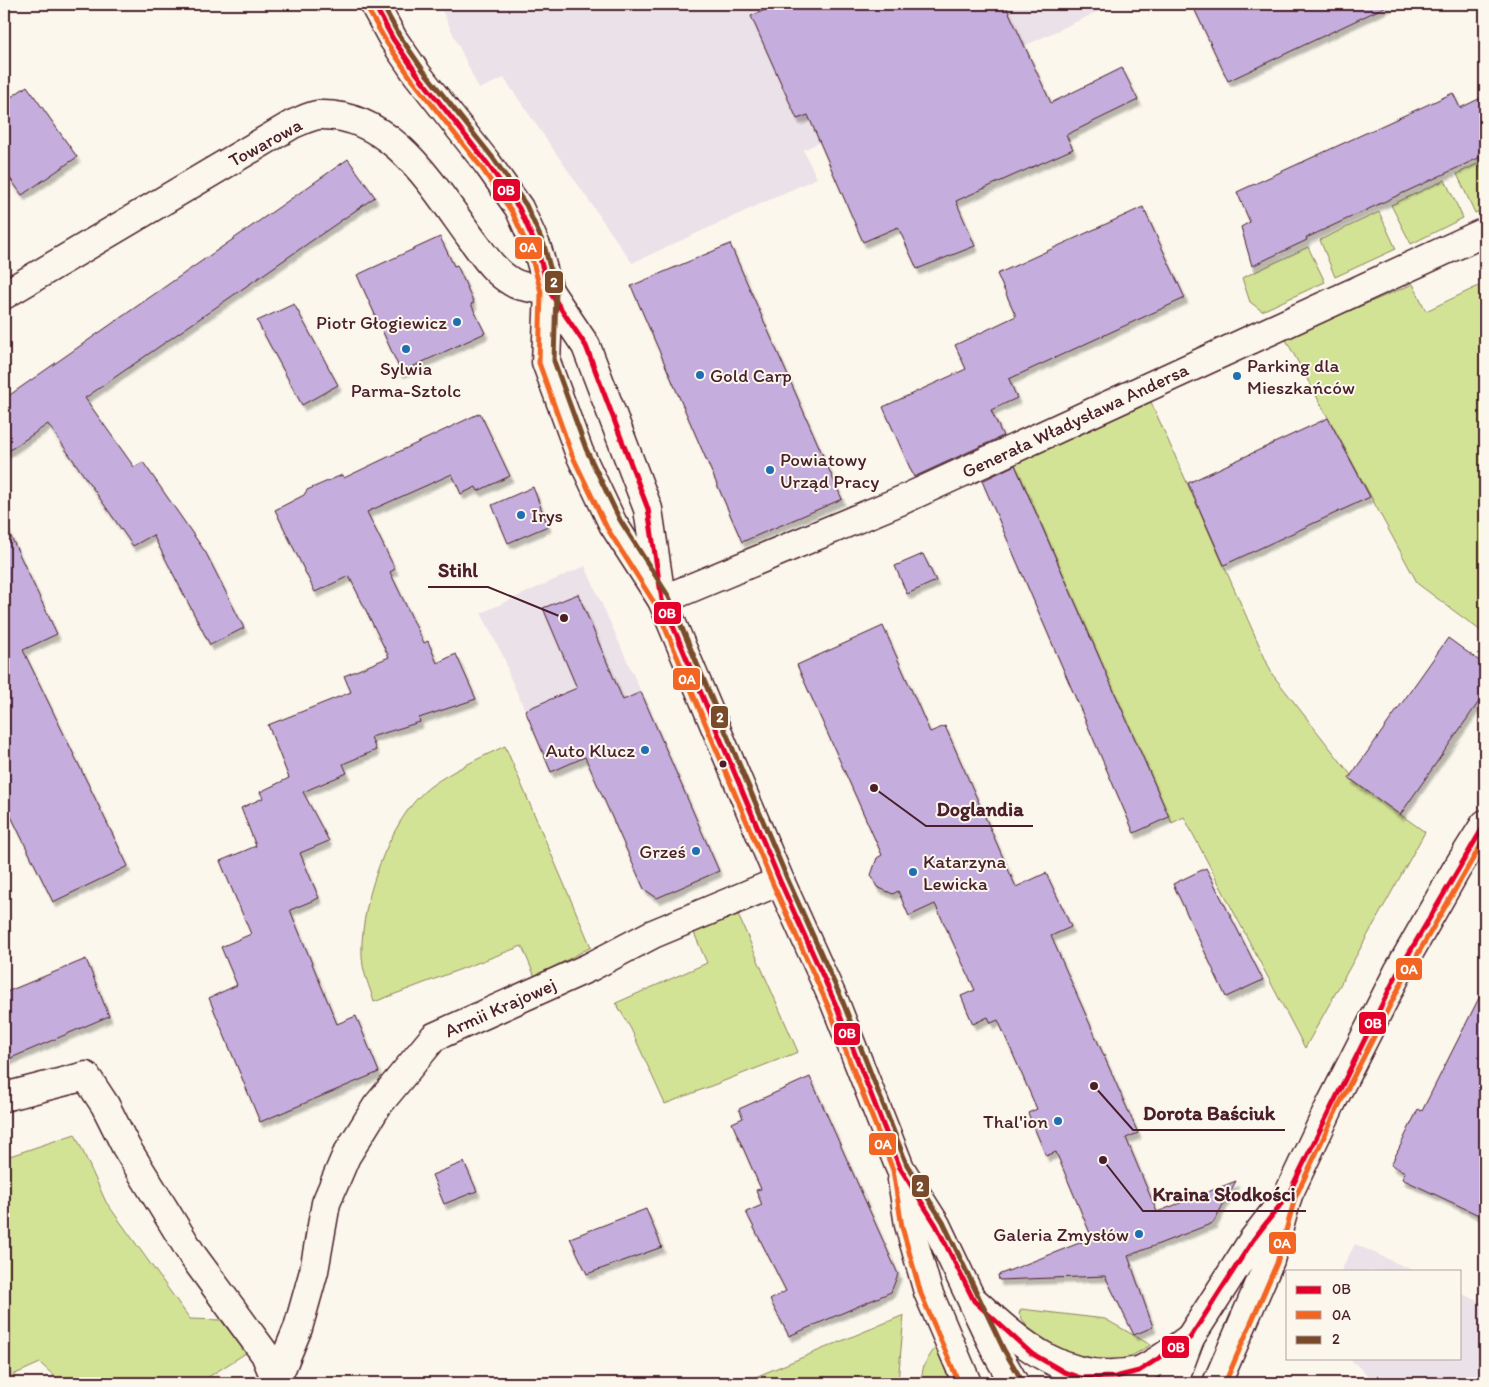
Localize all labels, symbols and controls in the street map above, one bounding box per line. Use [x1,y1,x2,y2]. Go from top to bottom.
street label: Towarowa [224,113,306,172]
line badge: 0B [492,178,521,202]
text: 0B [497,182,515,199]
line badge: 0A [514,236,543,260]
text: 0A [519,239,538,256]
line badge: 2 [544,270,564,294]
text: 2 [550,274,558,291]
place label: Piotr Głogiewicz [316,311,447,334]
marker: Piotr Głogiewicz [451,316,463,328]
marker: Sylwia Parma-Sztolc [400,343,412,355]
place label: Parking dla Mieszkańców [1247,354,1355,399]
place label: Sylwia Parma-Sztolc [351,357,461,402]
street label: Generała Władysława Andersa [958,358,1192,483]
place label: Gold Carp [710,364,792,387]
marker: Gold Carp [694,369,706,381]
marker: Parking dla Mieszkańców [1231,370,1243,382]
place label: Powiatowy Urząd Pracy [780,448,879,493]
marker: Powiatowy Urząd Pracy [764,464,776,476]
place label: Irys [531,504,563,527]
marker: Irys [515,509,527,521]
callout: Stihl [428,552,488,587]
text: Stihl [438,558,478,582]
line badge: 0B [653,601,682,625]
text: 0B [658,605,676,622]
line badge: 0A [672,667,701,691]
text: 0A [678,671,697,688]
line badge: 2 [710,705,729,729]
text: 2 [716,709,724,726]
place label: Auto Klucz [546,739,635,762]
marker: Auto Klucz [639,744,651,756]
unlabelled marker [718,759,728,769]
callout: Doglandia [926,791,1033,826]
text: Doglandia [936,797,1024,822]
place label: Grześ [639,840,686,863]
marker: Grześ [690,845,702,857]
place label: Katarzyna Lewicka [923,850,1006,895]
marker: Katarzyna Lewicka [907,866,919,878]
line badge: 0A [1395,957,1423,981]
text: 0A [1400,961,1419,978]
street label: Armii Krajowej [441,973,560,1042]
line badge: 0B [1358,1011,1387,1035]
text: 0B [1364,1015,1382,1032]
line badge: 0B [833,1022,861,1046]
text: 0B [838,1025,856,1042]
callout: Dorota Baściuk [1133,1095,1285,1130]
text: Dorota Baściuk [1143,1101,1276,1125]
place label: Thal'ion [983,1110,1048,1133]
marker: Thal'ion [1052,1115,1064,1127]
line badge: 0A [868,1132,897,1156]
text: 0A [874,1136,893,1153]
line badge: 2 [911,1174,930,1198]
callout: Kraina Słodkości [1143,1176,1306,1211]
text: 2 [916,1178,924,1195]
text: Kraina Słodkości [1152,1182,1296,1206]
place label: Galeria Zmysłów [993,1223,1129,1246]
marker: Galeria Zmysłów [1133,1228,1145,1240]
line badge: 0A [1268,1231,1297,1255]
text: 0A [1273,1235,1292,1252]
legend [1286,1270,1462,1360]
text: 0B [1332,1280,1351,1298]
text: 0A [1332,1306,1351,1324]
text: 2 [1332,1330,1340,1348]
line badge: 0B [1161,1335,1190,1359]
text: 0B [1167,1339,1185,1356]

